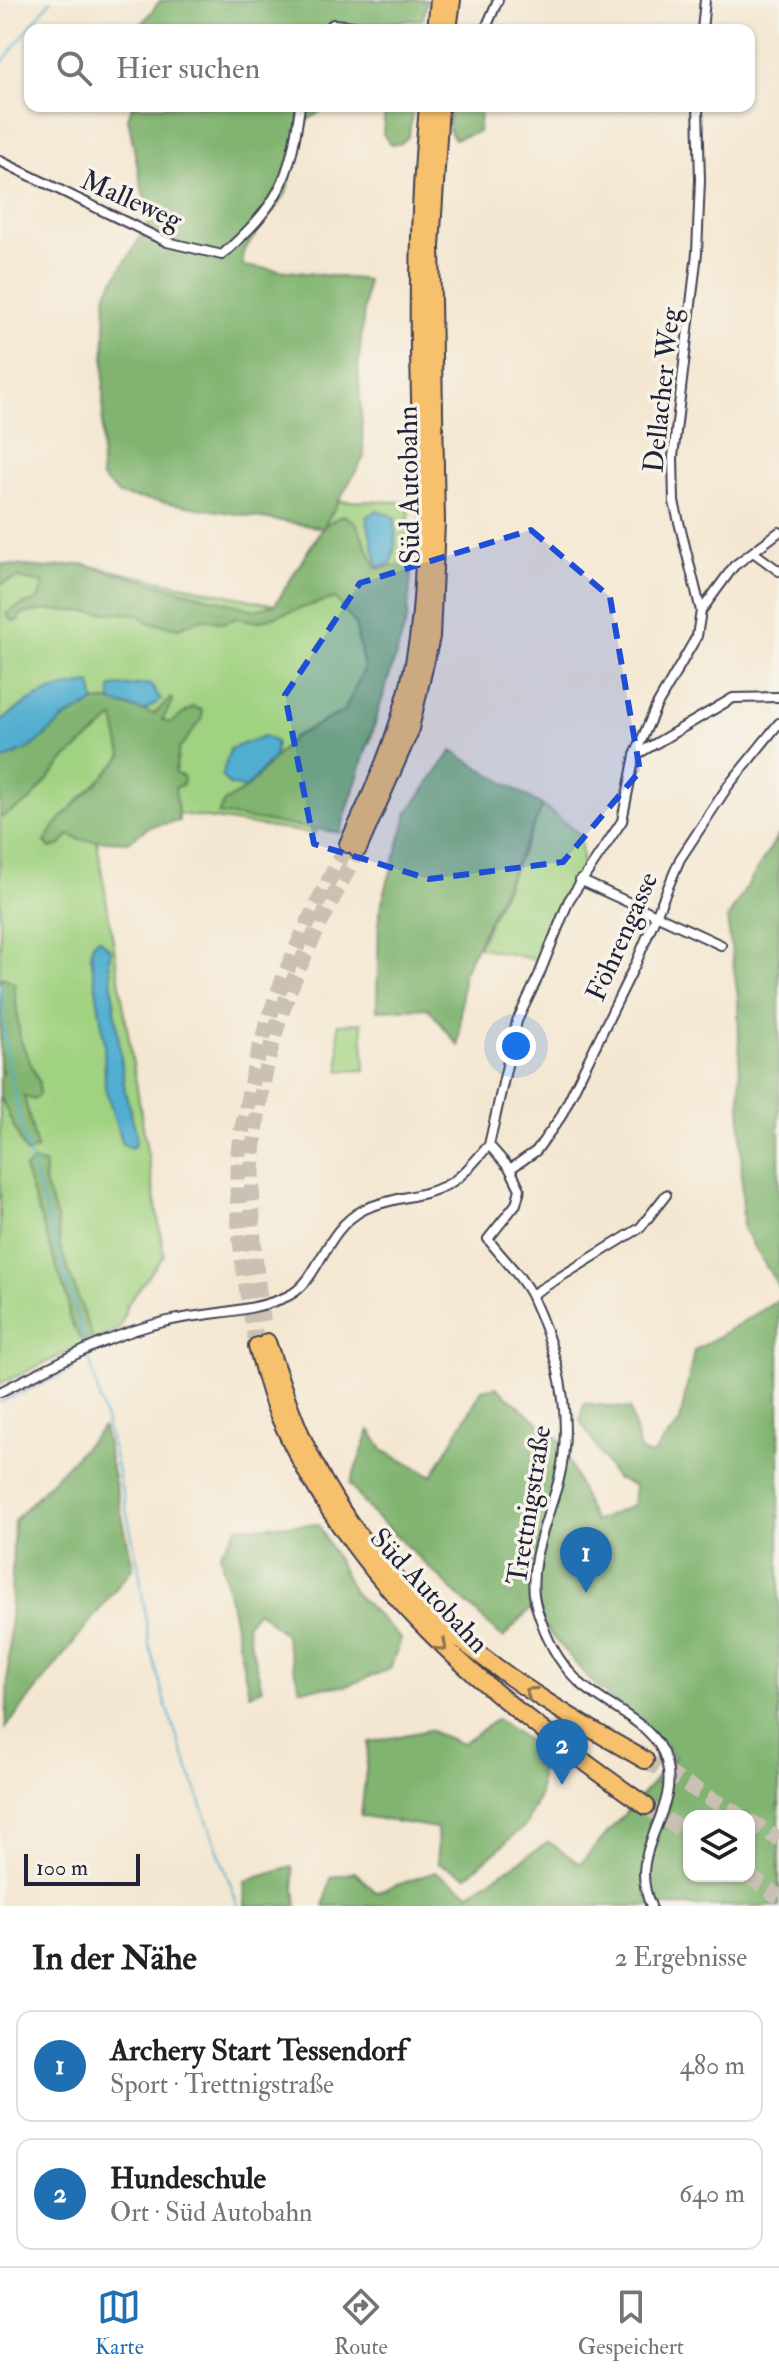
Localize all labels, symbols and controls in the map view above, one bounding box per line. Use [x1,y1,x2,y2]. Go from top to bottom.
search box [24,24,755,112]
icon: search [52,46,96,90]
text: Hier suchen [116,50,260,87]
street label: Malleweg [75,163,188,239]
street label: Dellacher Weg [636,305,689,474]
street label: Süd Autobahn [391,405,428,565]
street label: Föhrengasse [578,866,666,1007]
your location [496,1026,536,1066]
street label: Trettnigstraße [500,1423,559,1588]
street label: Süd Autobahn [362,1521,496,1661]
pin: 1 [560,1527,612,1593]
one-way arrow [433,1637,447,1651]
one-way arrow [524,1686,539,1701]
pin: 2 [536,1719,588,1785]
map controls [683,1810,755,1882]
button: layers [683,1810,755,1882]
scale bar [24,1850,140,1886]
text: 100 m [36,1854,88,1882]
text: In der Nähe [32,1937,197,1980]
text: 2 Ergebnisse [615,1942,747,1974]
text: Archery Start Tessendorf [110,2032,407,2069]
text: 1 [55,2050,65,2082]
text: 480 m [680,2050,745,2082]
text: Sport · Trettnigstraße [110,2069,334,2101]
text: Hundeschule [110,2160,266,2197]
text: 2 [53,2178,67,2210]
text: 640 m [679,2178,745,2210]
text: Ort · Süd Autobahn [110,2197,313,2229]
tab: Karte [95,2285,144,2361]
tab: Route [334,2285,388,2361]
tab: Gespeichert [578,2285,684,2361]

